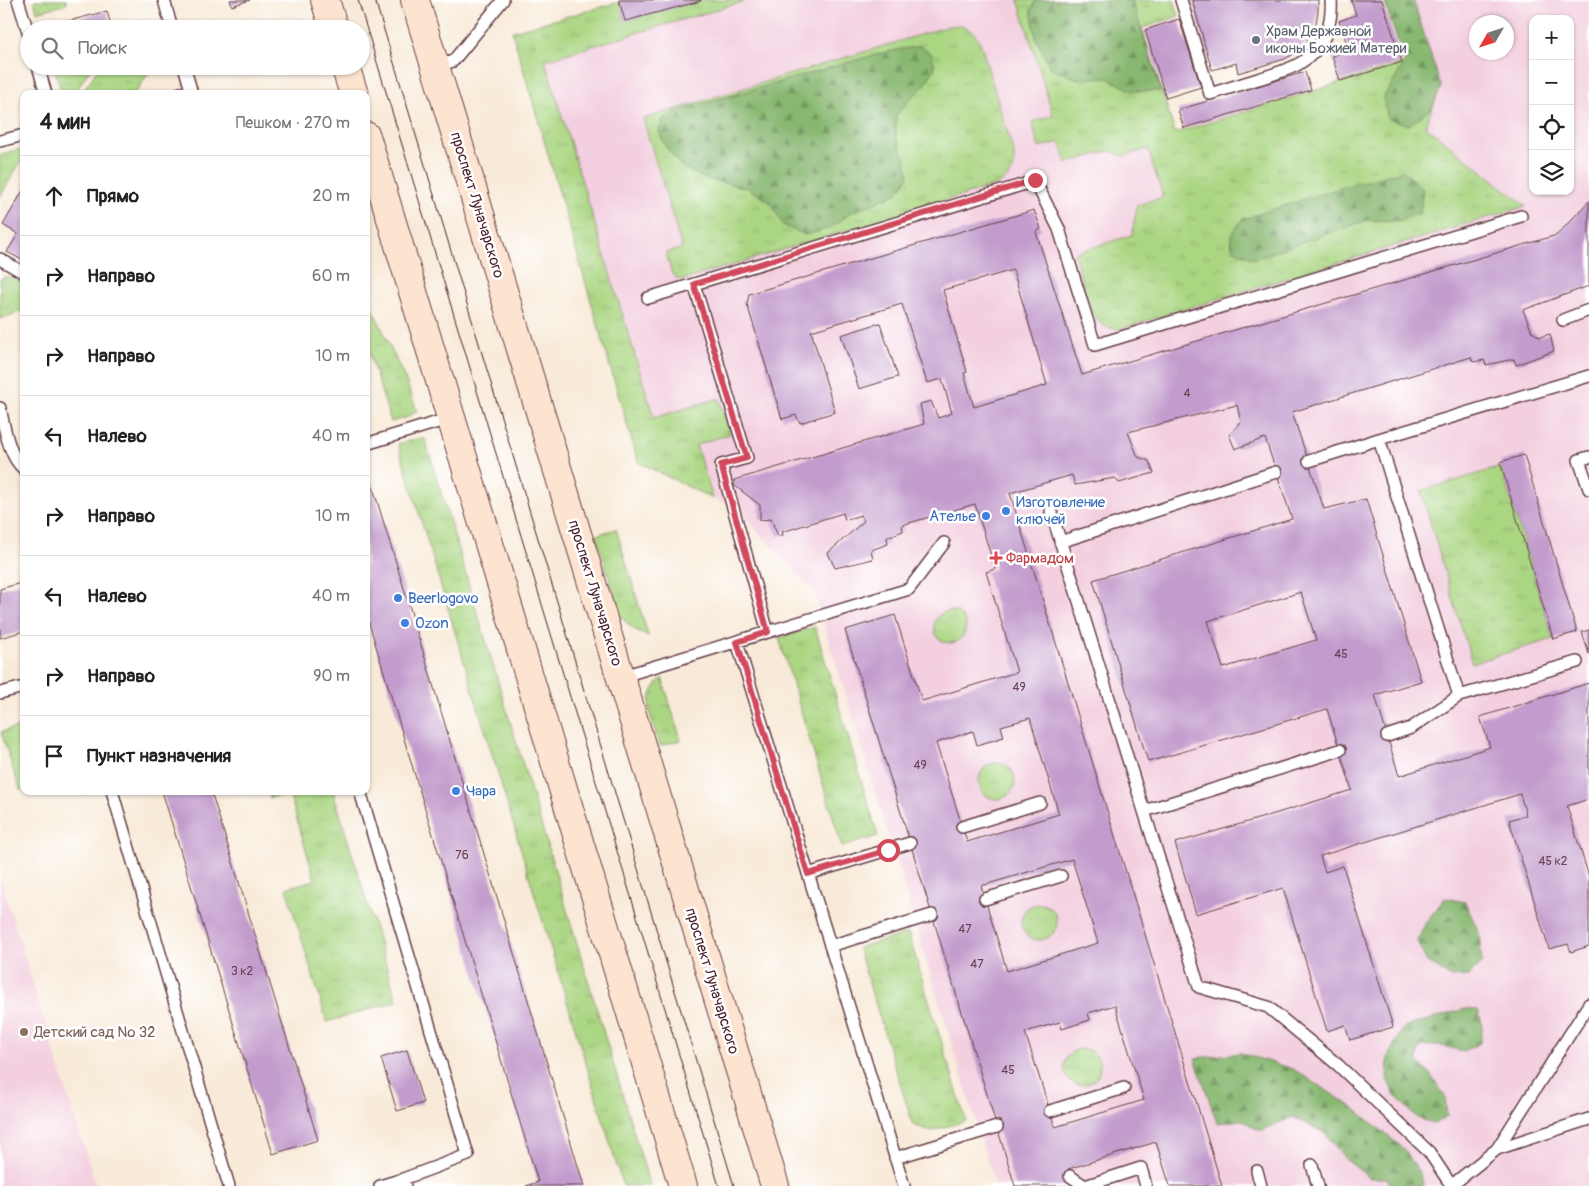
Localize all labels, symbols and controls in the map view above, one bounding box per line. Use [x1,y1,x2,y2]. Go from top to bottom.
north arrow [1469,15,1514,60]
map controls [1529,15,1574,195]
button: + [1529,15,1574,60]
search box [20,20,370,75]
place label: Храм Державной иконы Божией Матери [1266,22,1407,58]
icon: search [38,34,66,62]
marker: Храм Державной иконы Божией Матери [1250,34,1262,46]
text: Поиск [78,36,128,60]
button: − [1529,60,1574,105]
button: locate [1529,105,1574,150]
text: 4 мин [40,109,90,136]
text: Пешком · 270 m [236,113,350,133]
street label: проспект Луначарского [446,130,508,280]
button: layers [1529,150,1574,195]
route end [1024,169,1047,192]
icon: ahead [40,182,68,210]
text: Прямо [87,184,139,208]
text: 20 m [312,186,350,206]
icon: right [40,262,68,290]
text: Направо [87,264,155,288]
text: 60 m [312,266,350,286]
icon: right [40,342,68,370]
text: Направо [87,344,155,368]
text: 10 m [315,346,350,366]
house number: 4 [1184,386,1191,401]
icon: left [40,422,68,450]
text: Налево [87,424,147,448]
text: 40 m [312,426,350,446]
place label: Изготовление ключей [1016,493,1106,529]
icon: right [40,502,68,530]
text: Направо [87,504,155,528]
marker: Изготовление ключей [1000,505,1012,517]
text: 10 m [315,506,350,526]
place label: Ателье [929,507,977,526]
marker: Ателье [980,510,992,522]
street label: проспект Луначарского [564,518,626,668]
place label: Фармадом [1006,549,1074,568]
marker: Фармадом [990,552,1002,564]
icon: left [40,582,68,610]
text: Налево [87,584,147,608]
text: 40 m [312,586,350,606]
place label: Beerlogovo [408,589,479,608]
marker: Beerlogovo [392,592,404,604]
place label: Ozon [415,614,449,633]
marker: Ozon [399,617,411,629]
house number: 45 [1334,647,1348,662]
icon: right [40,662,68,690]
text: Направо [87,664,155,688]
text: 90 m [313,666,350,686]
house number: 49 [1012,680,1026,695]
icon: arrive [40,742,68,770]
text: Пункт назначения [87,744,231,768]
house number: 49 [913,758,927,773]
place label: Чара [466,782,496,801]
marker: Чара [450,785,462,797]
route start [877,839,900,862]
house number: 76 [455,848,469,863]
house number: 45 к2 [1539,854,1568,869]
street label: проспект Луначарского [681,906,743,1056]
house number: 47 [958,922,972,937]
house number: 47 [970,957,984,972]
house number: 3 к2 [231,964,253,979]
place label: Детский сад № 32 [33,1023,155,1042]
marker: Детский сад № 32 [18,1026,30,1038]
house number: 45 [1001,1063,1015,1078]

